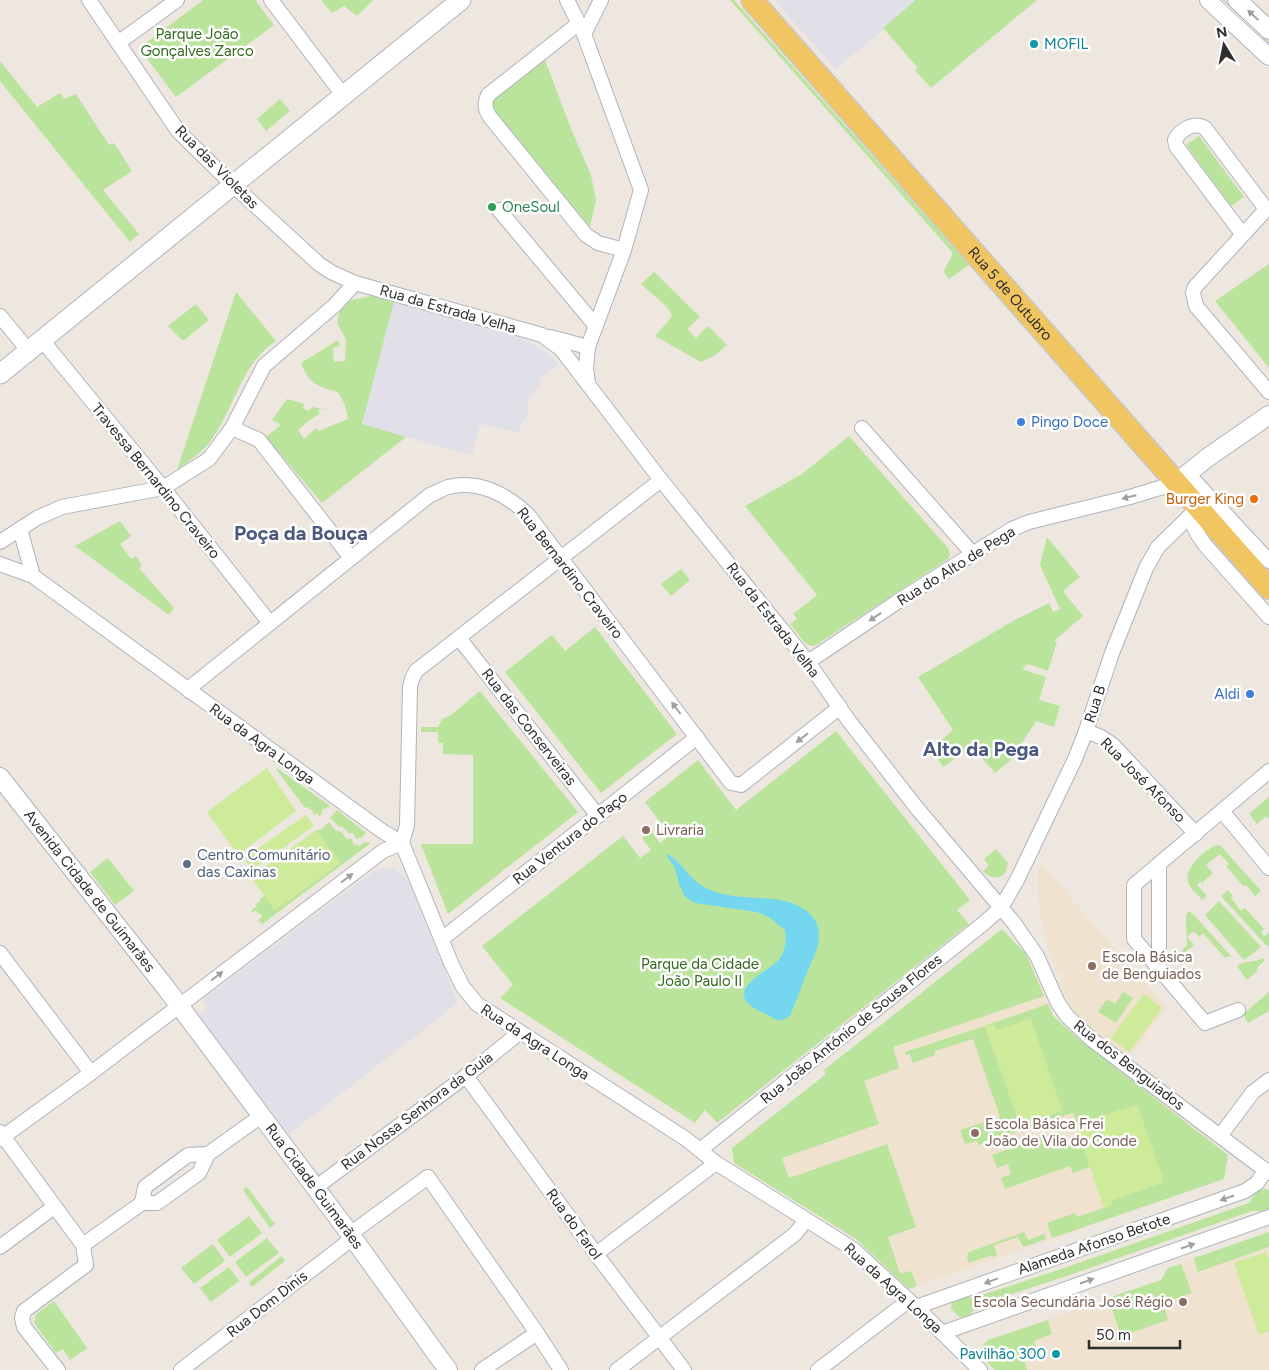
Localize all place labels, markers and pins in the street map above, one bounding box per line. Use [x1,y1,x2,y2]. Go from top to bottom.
place label: MOFIL [1044,35,1089,53]
marker: MOFIL [1028,38,1040,50]
place label: OneSoul [502,198,560,216]
marker: OneSoul [486,201,498,213]
place label: Pingo Doce [1031,413,1108,431]
marker: Pingo Doce [1015,416,1027,428]
place label: Burger King [1166,490,1244,508]
marker: Burger King [1248,493,1260,505]
place label: Aldi [1214,685,1240,703]
marker: Aldi [1244,688,1256,700]
place label: Livraria [656,821,704,839]
marker: Livraria [640,824,652,836]
place label: Centro Comunitário das Caxinas [197,846,331,881]
marker: Centro Comunitário das Caxinas [181,858,193,870]
place label: Escola Básica de Benguiados [1102,948,1201,983]
marker: Escola Básica de Benguiados [1086,960,1098,972]
place label: Escola Básica Frei João de Vila do Conde [985,1115,1137,1150]
marker: Escola Básica Frei João de Vila do Conde [969,1127,981,1139]
place label: Escola Secundária José Régio [973,1293,1173,1311]
marker: Escola Secundária José Régio [1177,1296,1189,1308]
place label: Pavilhão 300 [960,1345,1046,1363]
marker: Pavilhão 300 [1050,1348,1062,1360]

